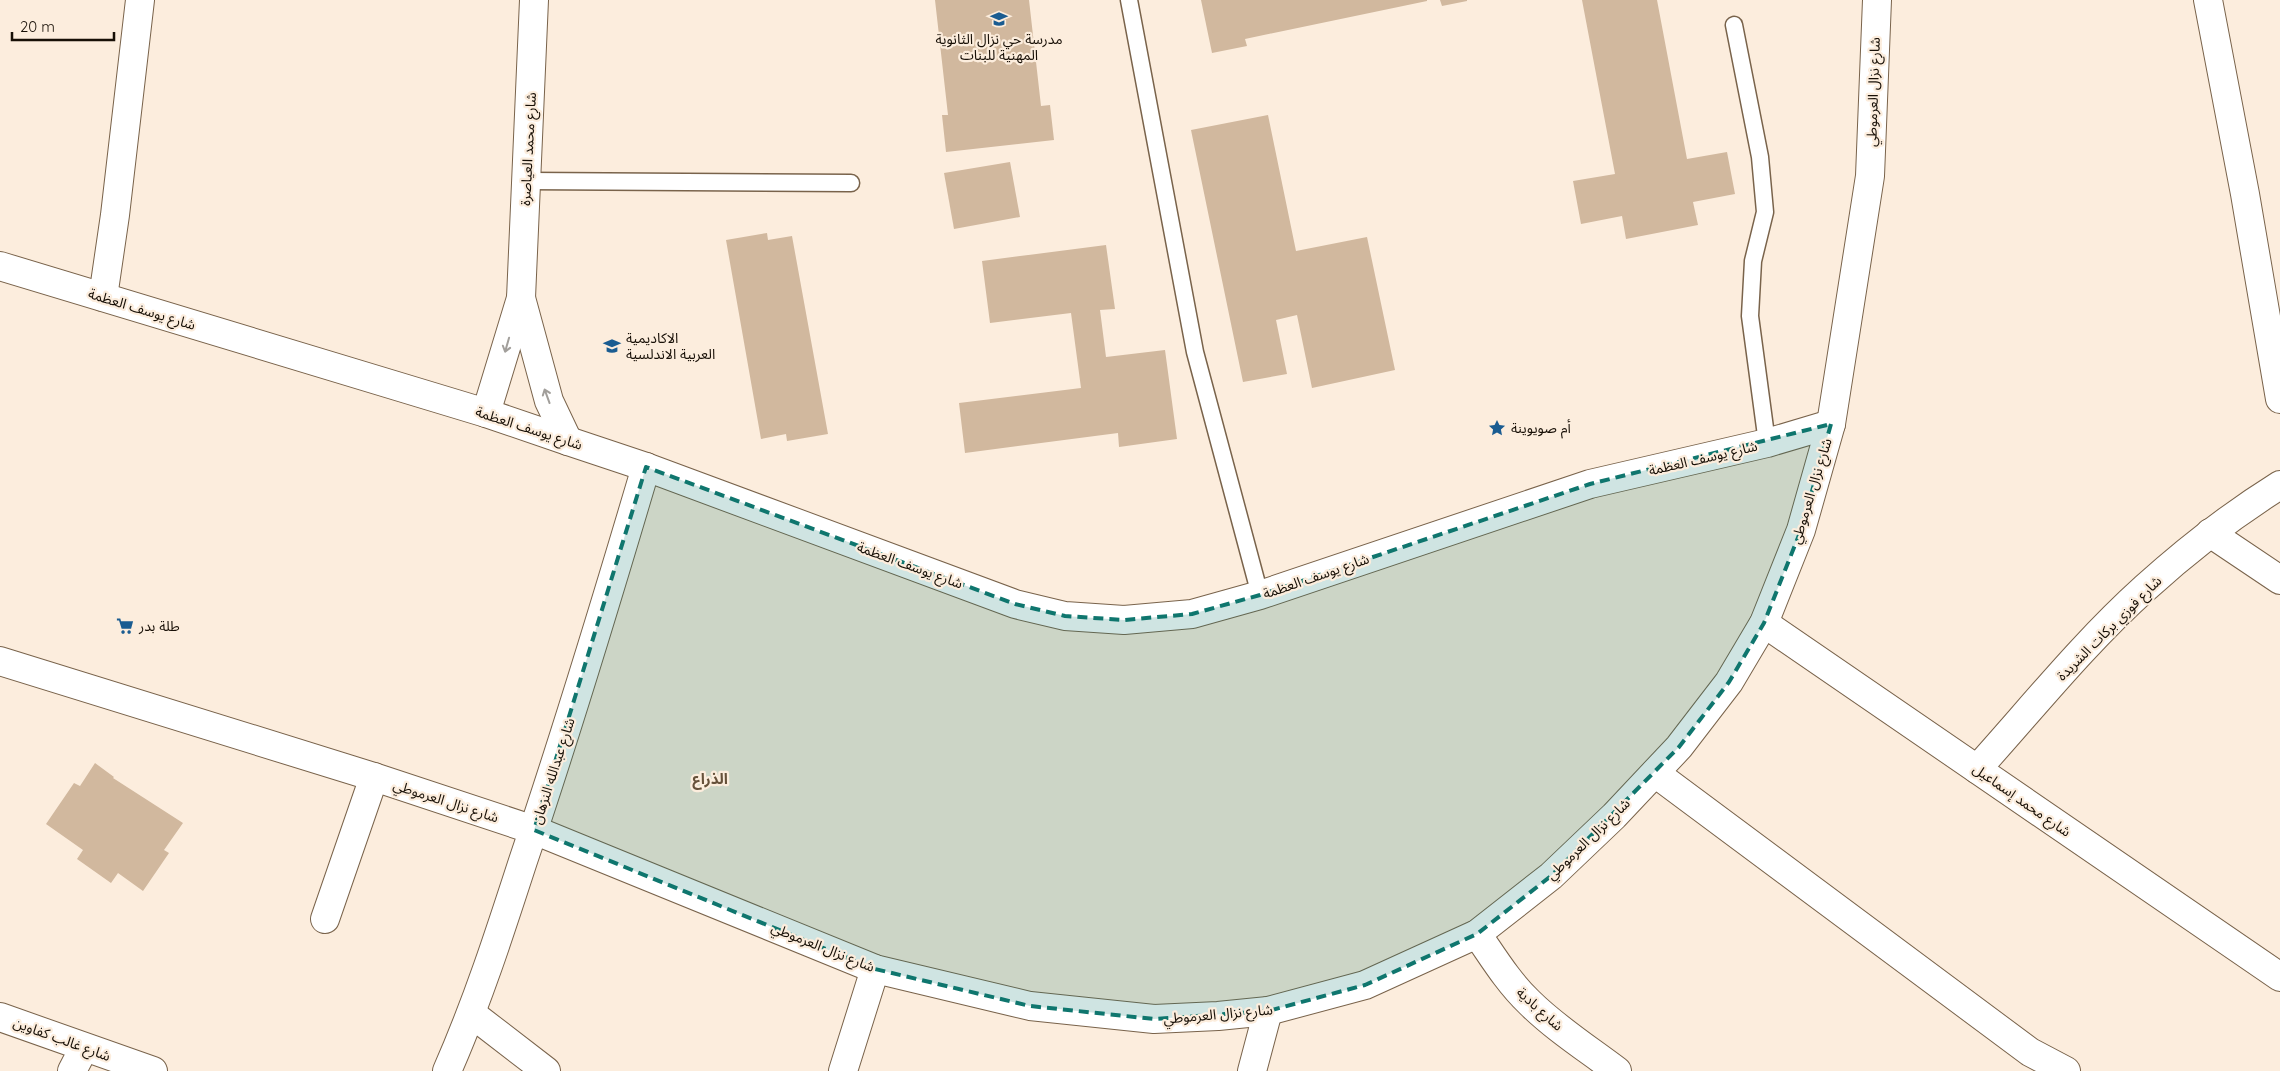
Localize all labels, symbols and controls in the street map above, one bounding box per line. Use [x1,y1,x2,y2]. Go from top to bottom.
school or university icon: مدرسة حي نزال الثانوية المهنية للبنات [989,9,1009,29]
scale bar [12,10,115,42]
text: 20 m [20,17,55,36]
place label: مدرسة حي نزال الثانوية المهنية للبنات [936,30,1062,64]
street label: شارع نزال العرموطي [1862,37,1886,147]
street label: شارع محمد العياصرة [516,92,542,206]
street label: شارع يوسف العظمة [86,284,198,336]
place label: الاكاديمية العربية الاندلسية [626,329,715,363]
school or university icon: الاكاديمية العربية الاندلسية [602,336,622,356]
one-way arrow [502,337,512,353]
one-way arrow [542,389,551,405]
street label: شارع يوسف العظمة [473,402,585,456]
place icon: أم صويوينة [1487,418,1507,438]
place label: أم صويوينة [1511,419,1571,439]
street label: شارع نزال العرموطي [1786,436,1838,547]
street label: شارع يوسف العظمة [1647,437,1760,481]
street label: شارع يوسف العظمة [854,538,965,594]
street label: شارع يوسف العظمة [1261,549,1372,605]
street label: شارع فوزي بركات الشريدة [2053,572,2167,686]
supermarket icon: طلة بدر [115,616,135,636]
place label: طلة بدر [138,617,180,635]
street label: شارع عبدالله النزهان [527,716,581,827]
street label: شارع محمد إسماعيل [1968,759,2075,842]
district label: الذراع [692,769,728,790]
street label: شارع نزال العرموطي [390,775,501,829]
street label: شارع نزال العرموطي [1542,794,1635,885]
street label: شارع نزال العرموطي [768,918,877,978]
street label: شارع بادية [1512,983,1567,1036]
street label: شارع نزال العرموطي [1162,1000,1274,1030]
street label: شارع غالب كفاوين [10,1013,113,1067]

